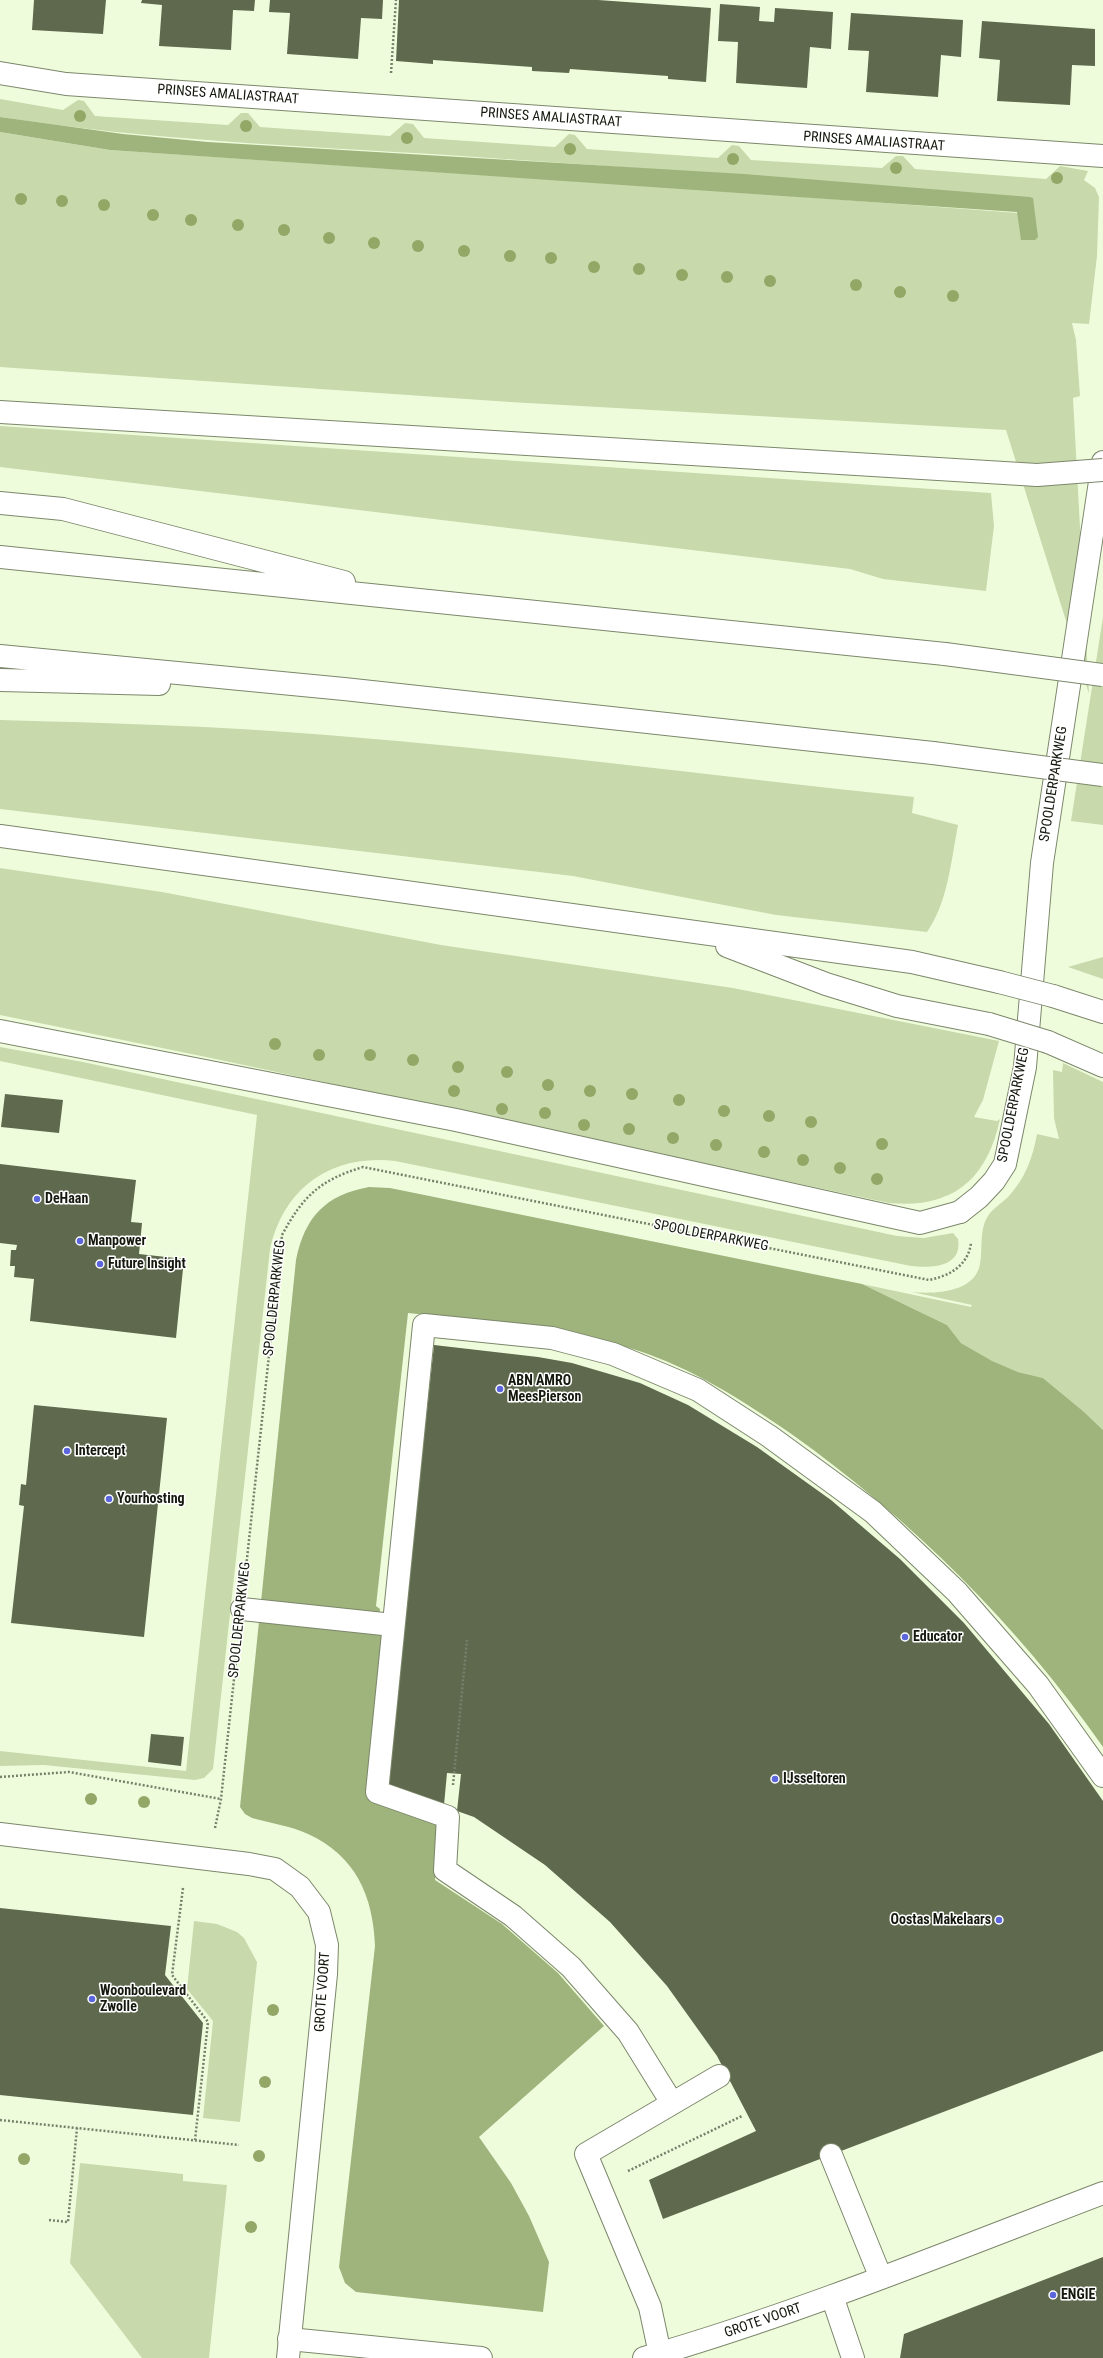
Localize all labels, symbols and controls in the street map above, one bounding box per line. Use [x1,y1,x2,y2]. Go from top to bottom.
street label: PRINSES AMALIASTRAAT [157,82,299,108]
street label: PRINSES AMALIASTRAAT [480,105,622,131]
street label: PRINSES AMALIASTRAAT [803,129,945,155]
street label: SPOOLDERPARKWEG [1037,725,1071,843]
street label: SPOOLDERPARKWEG [995,1046,1033,1164]
place label: DeHaan [45,1191,88,1207]
marker: DeHaan [32,1194,42,1204]
street label: SPOOLDERPARKWEG [652,1217,770,1255]
place label: Manpower [88,1233,146,1249]
marker: Manpower [75,1236,85,1246]
street label: SPOOLDERPARKWEG [261,1239,289,1357]
place label: Future Insight [108,1256,186,1272]
marker: Future Insight [95,1259,105,1269]
place label: ABN AMRO MeesPierson [508,1373,581,1406]
marker: ABN AMRO MeesPierson [495,1384,505,1394]
place label: Intercept [75,1443,126,1459]
marker: Intercept [62,1446,72,1456]
place label: Yourhosting [117,1491,185,1507]
marker: Yourhosting [104,1494,114,1504]
street label: SPOOLDERPARKWEG [226,1561,254,1679]
place label: Educator [913,1629,962,1645]
marker: Educator [900,1632,910,1642]
place label: IJsseltoren [783,1771,846,1787]
marker: IJsseltoren [770,1774,780,1784]
place label: Oostas Makelaars [891,1912,991,1928]
marker: Oostas Makelaars [994,1915,1004,1925]
street label: GROTE VOORT [312,1951,334,2033]
place label: Woonboulevard Zwolle [100,1983,186,2016]
marker: Woonboulevard Zwolle [87,1994,97,2004]
place label: ENGIE [1061,2287,1095,2303]
marker: ENGIE [1048,2290,1058,2300]
street label: GROTE VOORT [722,2300,804,2342]

